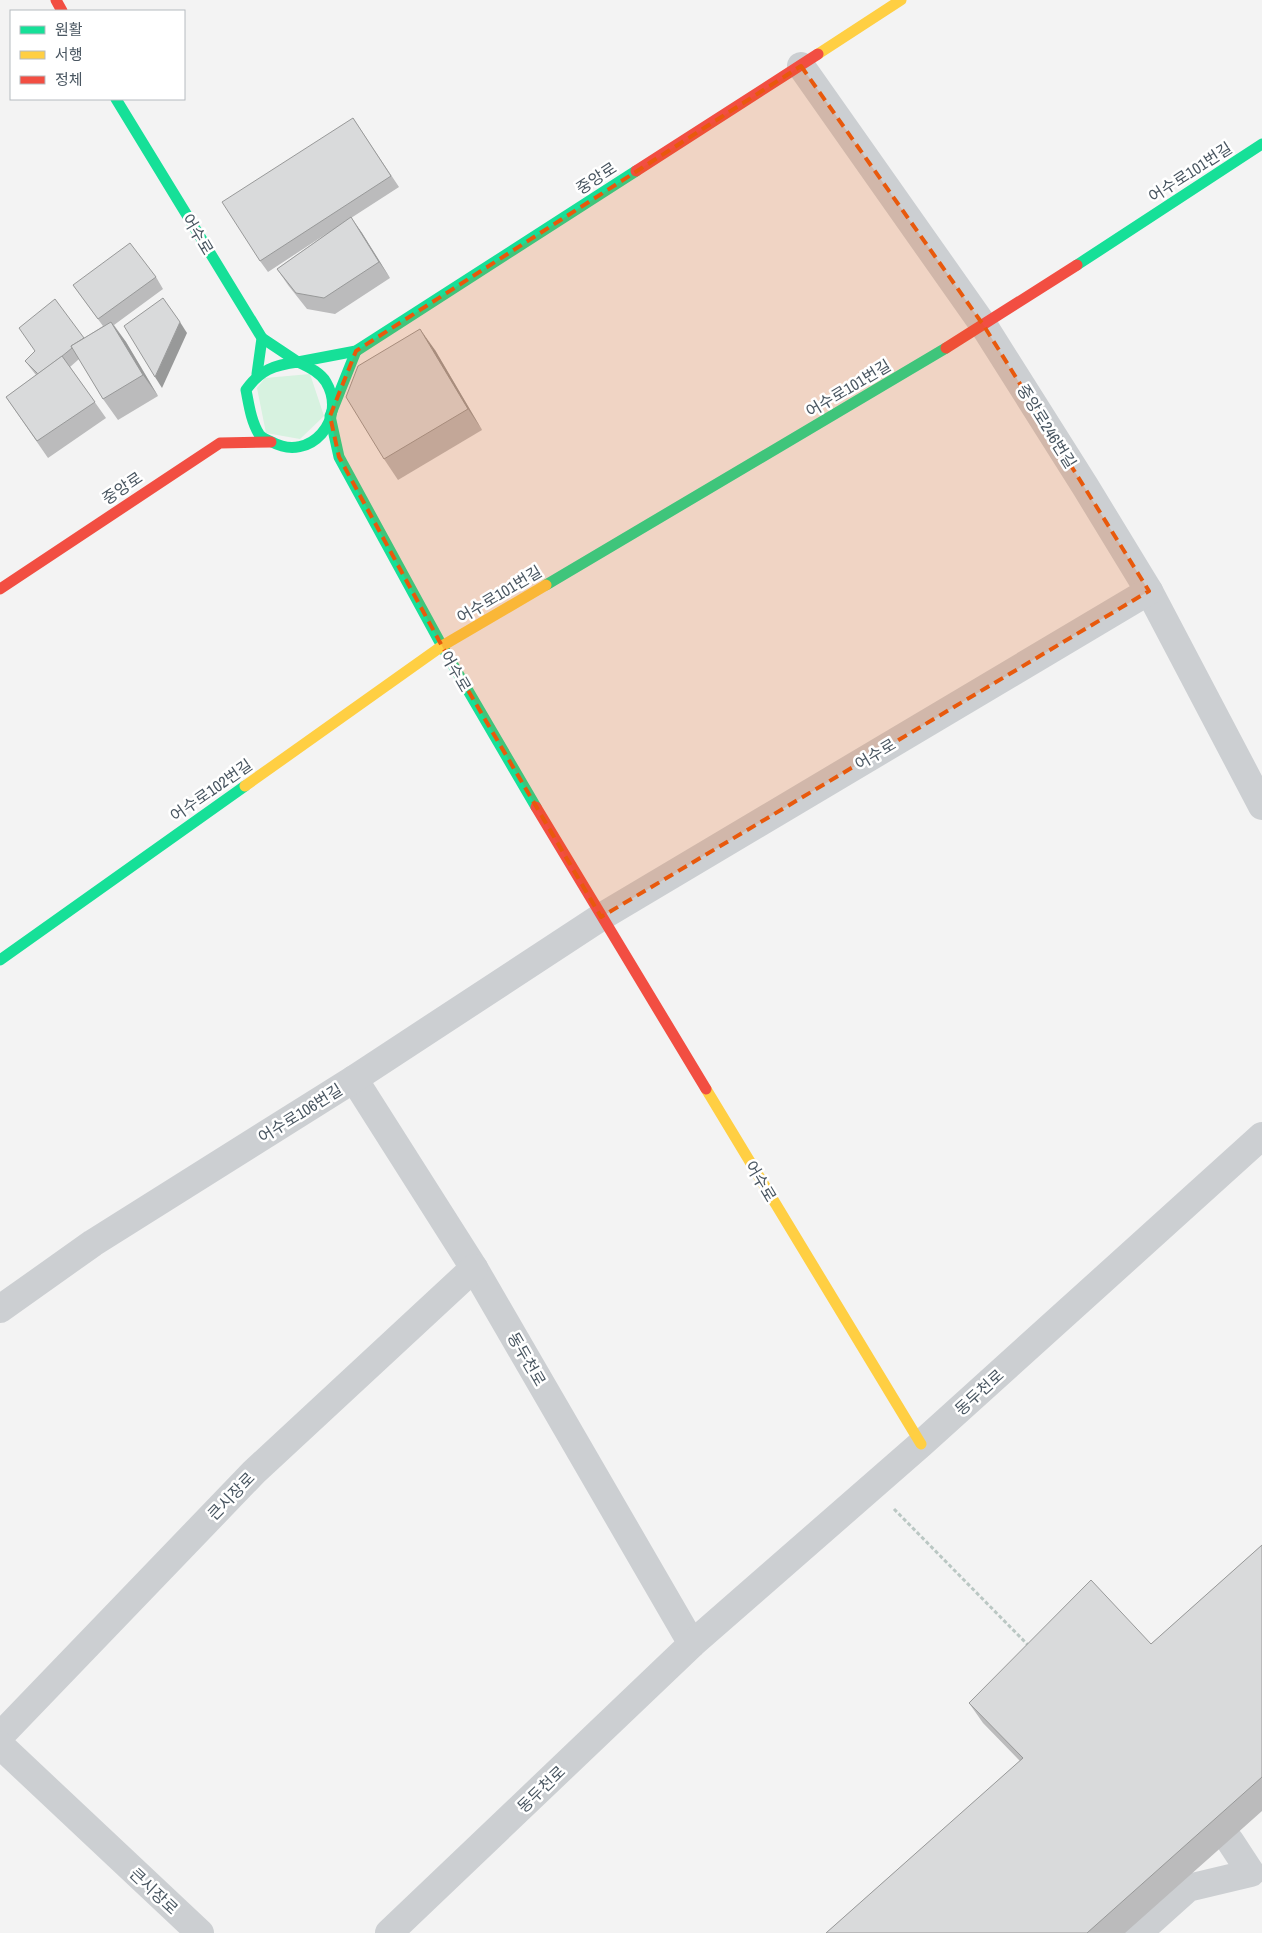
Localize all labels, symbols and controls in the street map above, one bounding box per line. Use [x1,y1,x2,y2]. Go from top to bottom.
legend [10,10,185,100]
text: 원활 [55,19,83,40]
text: 서행 [55,44,83,65]
text: 정체 [55,69,83,90]
street label: 어수로101번길 [1144,137,1236,207]
street label: 중앙로 [571,157,621,199]
street label: 어수로 [177,209,219,259]
street label: 어수로101번길 [801,354,895,422]
street label: 중앙로246번길 [1012,380,1082,472]
street label: 중앙로 [98,466,147,509]
street label: 어수로101번길 [452,560,546,628]
street label: 어수로 [435,646,477,696]
street label: 어수로 [850,733,900,775]
street label: 어수로102번길 [166,754,256,826]
street label: 어수로106번길 [254,1078,346,1148]
street label: 어수로 [740,1156,782,1206]
street label: 동두천로 [503,1328,551,1390]
street label: 동두천로 [950,1364,1008,1420]
street label: 큰시장로 [203,1467,260,1525]
street label: 동두천로 [512,1760,570,1817]
street label: 큰시장로 [125,1863,183,1919]

